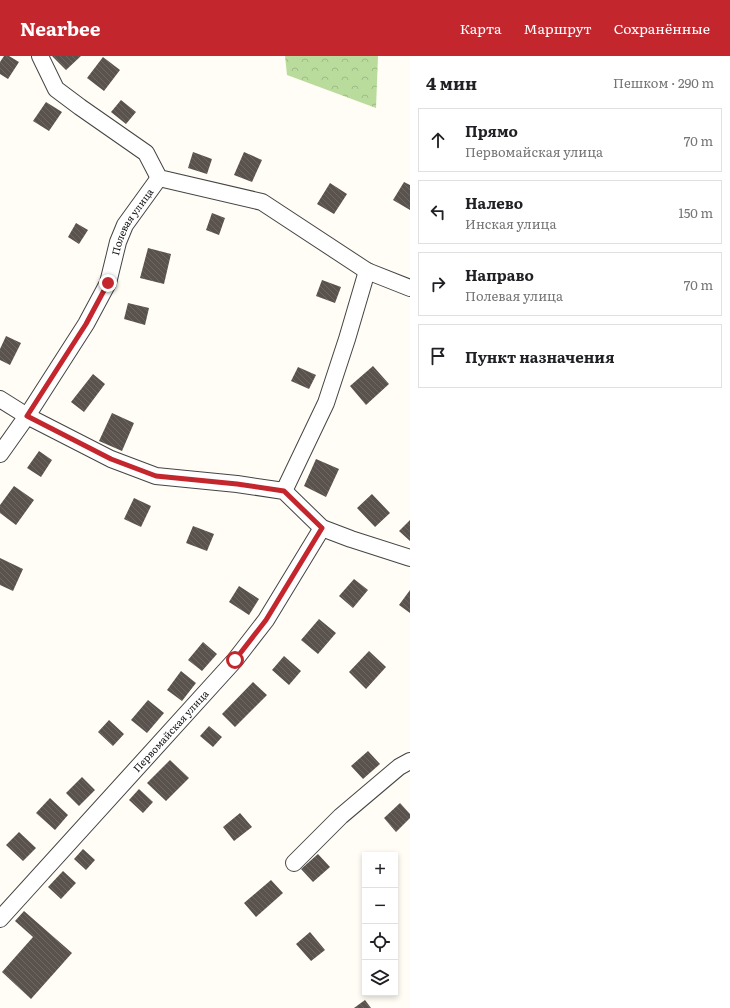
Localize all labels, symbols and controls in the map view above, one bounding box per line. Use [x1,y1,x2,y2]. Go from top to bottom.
text: Nearbee [20,14,101,42]
text: Карта [460,18,502,38]
text: Маршрут [524,18,592,38]
text: Сохранённые [614,18,710,38]
text: 4 мин [426,70,477,95]
text: Пешком · 290 m [613,73,714,92]
text: Прямо [465,119,518,142]
icon: ahead [427,129,449,151]
text: 70 m [684,131,713,150]
text: Первомайская улица [465,142,603,161]
street label: Полевая улица [107,184,157,257]
text: Налево [465,191,523,214]
icon: left [427,201,449,223]
text: 150 m [678,203,713,222]
text: Инская улица [465,214,556,233]
text: Направо [465,263,534,286]
icon: right [427,273,449,295]
route end [99,274,117,292]
text: 70 m [684,275,713,294]
text: Полевая улица [465,286,563,305]
icon: arrive [427,345,449,367]
text: Пункт назначения [465,345,615,368]
route start [226,651,244,669]
street label: Первомайская улица [129,686,212,775]
map controls [362,852,398,996]
button: + [362,852,398,888]
button: − [362,888,398,924]
button: locate [362,924,398,960]
button: layers [362,960,398,996]

